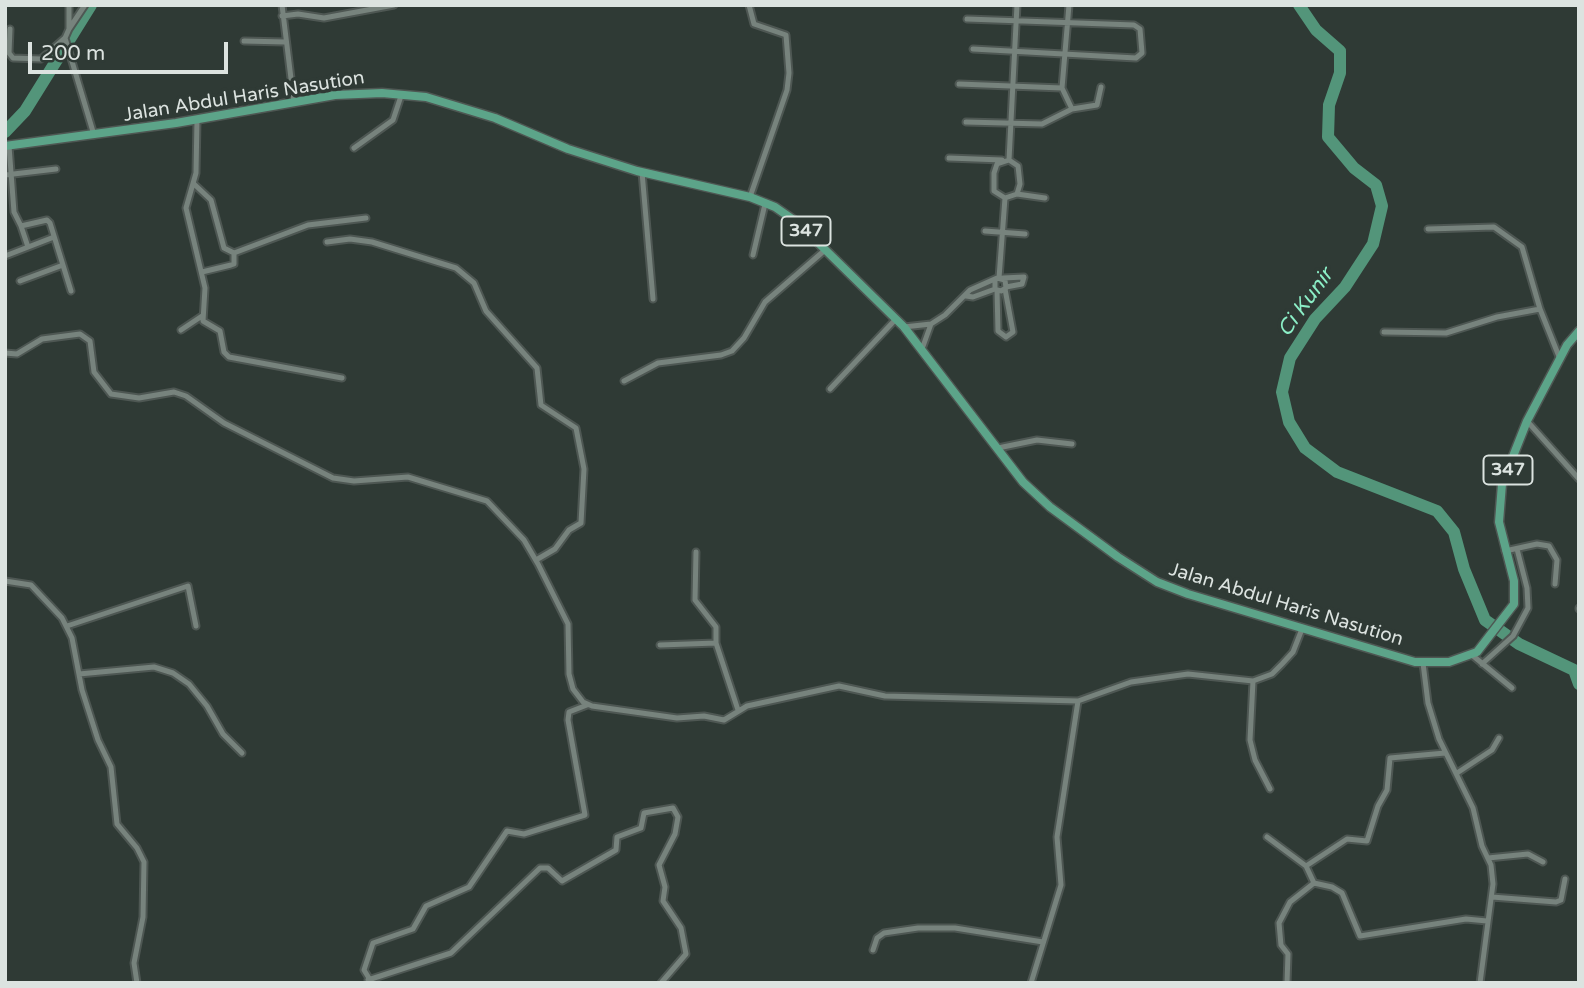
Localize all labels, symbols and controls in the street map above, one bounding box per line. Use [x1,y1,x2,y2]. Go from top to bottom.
scale bar [32,28,231,72]
text: 200 m [41,41,105,66]
street label: Jalan Abdul Haris Nasution [122,67,366,127]
road number: 347 [782,216,830,246]
water label: Ci Kunir [1273,264,1339,342]
road number: 347 [1484,456,1532,484]
street label: Jalan Abdul Haris Nasution [1166,558,1406,652]

